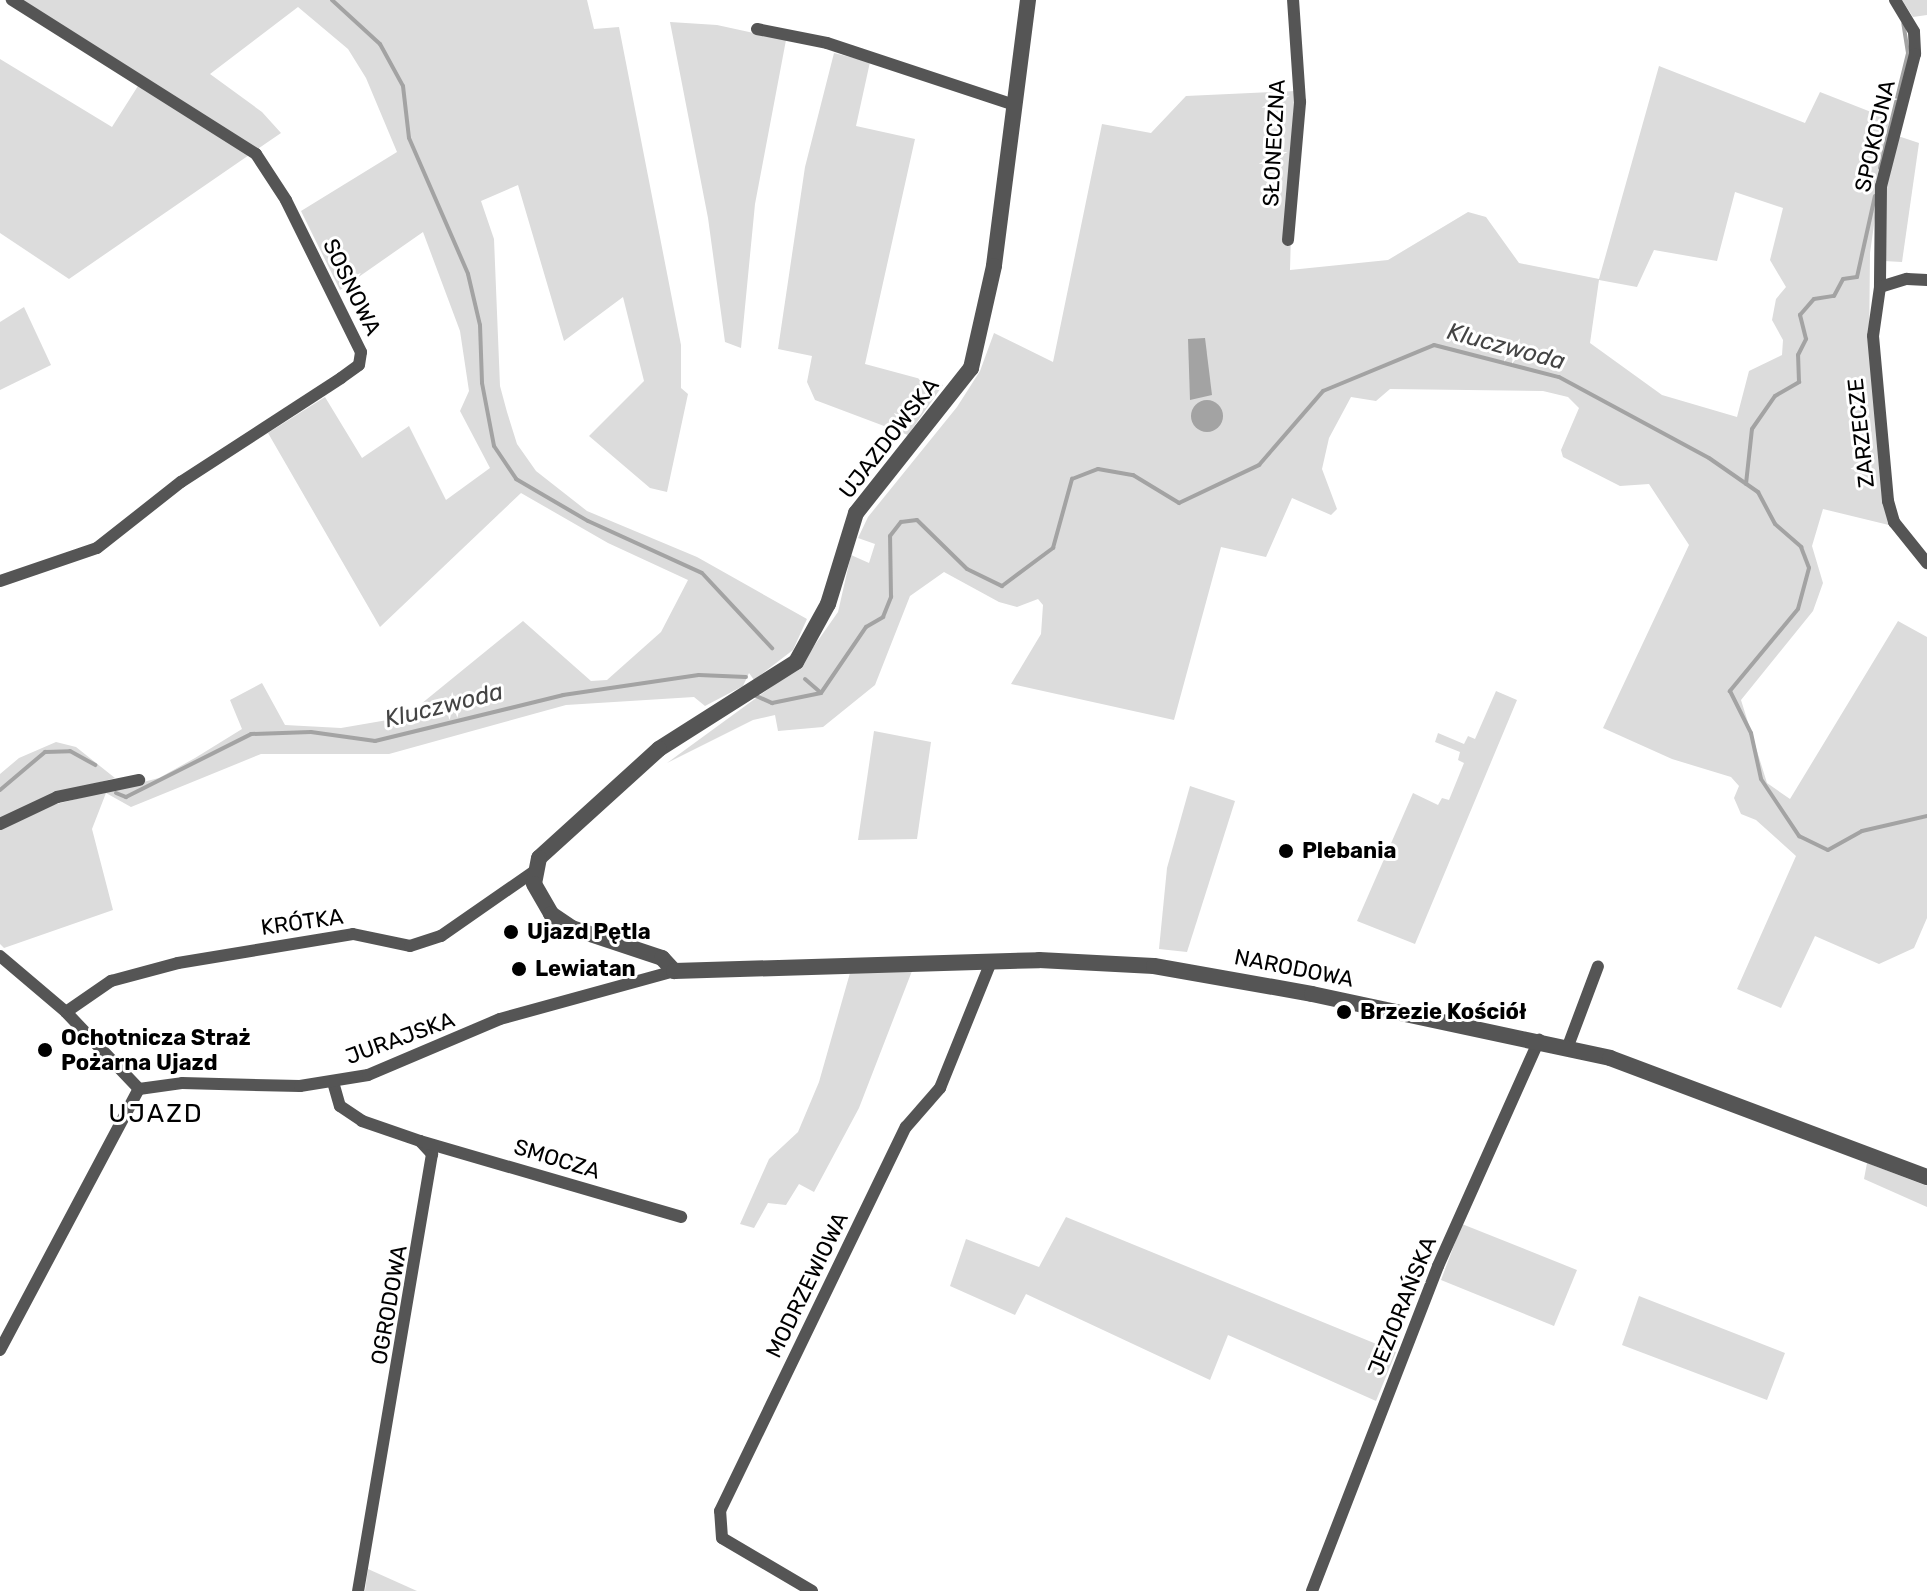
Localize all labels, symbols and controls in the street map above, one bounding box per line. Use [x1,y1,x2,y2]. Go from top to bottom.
street label: SPOKOJNA [1849,77,1901,195]
street label: SŁONECZNA [1257,79,1291,207]
street label: SOSNOWA [317,234,387,340]
water label: Kluczwoda [1444,317,1568,377]
street label: UJAZDOWSKA [834,372,944,504]
street label: ZARZECZE [1842,377,1880,489]
water label: Kluczwoda [382,677,506,735]
place label: Plebania [1302,838,1397,864]
marker: Plebania [1277,842,1295,860]
street label: KRÓTKA [259,903,345,941]
place label: Ujazd Pętla [527,919,651,945]
marker: Ujazd Pętla [502,923,520,941]
street label: NARODOWA [1232,944,1356,992]
place label: Lewiatan [535,956,636,982]
marker: Lewiatan [510,960,528,978]
place label: Brzezie Kościół [1360,999,1527,1025]
marker: Brzezie Kościół [1335,1003,1353,1021]
street label: JURAJSKA [342,1006,458,1070]
place label: Ochotnicza Straż Pożarna Ujazd [61,1024,251,1076]
marker: Ochotnicza Straż Pożarna Ujazd [36,1041,54,1059]
district label: UJAZD [108,1098,204,1130]
street label: SMOCZA [511,1133,603,1185]
street label: MODRZEWIOWA [760,1208,854,1362]
street label: JEZIORAŃSKA [1362,1233,1442,1379]
street label: OGRODOWA [366,1243,412,1367]

